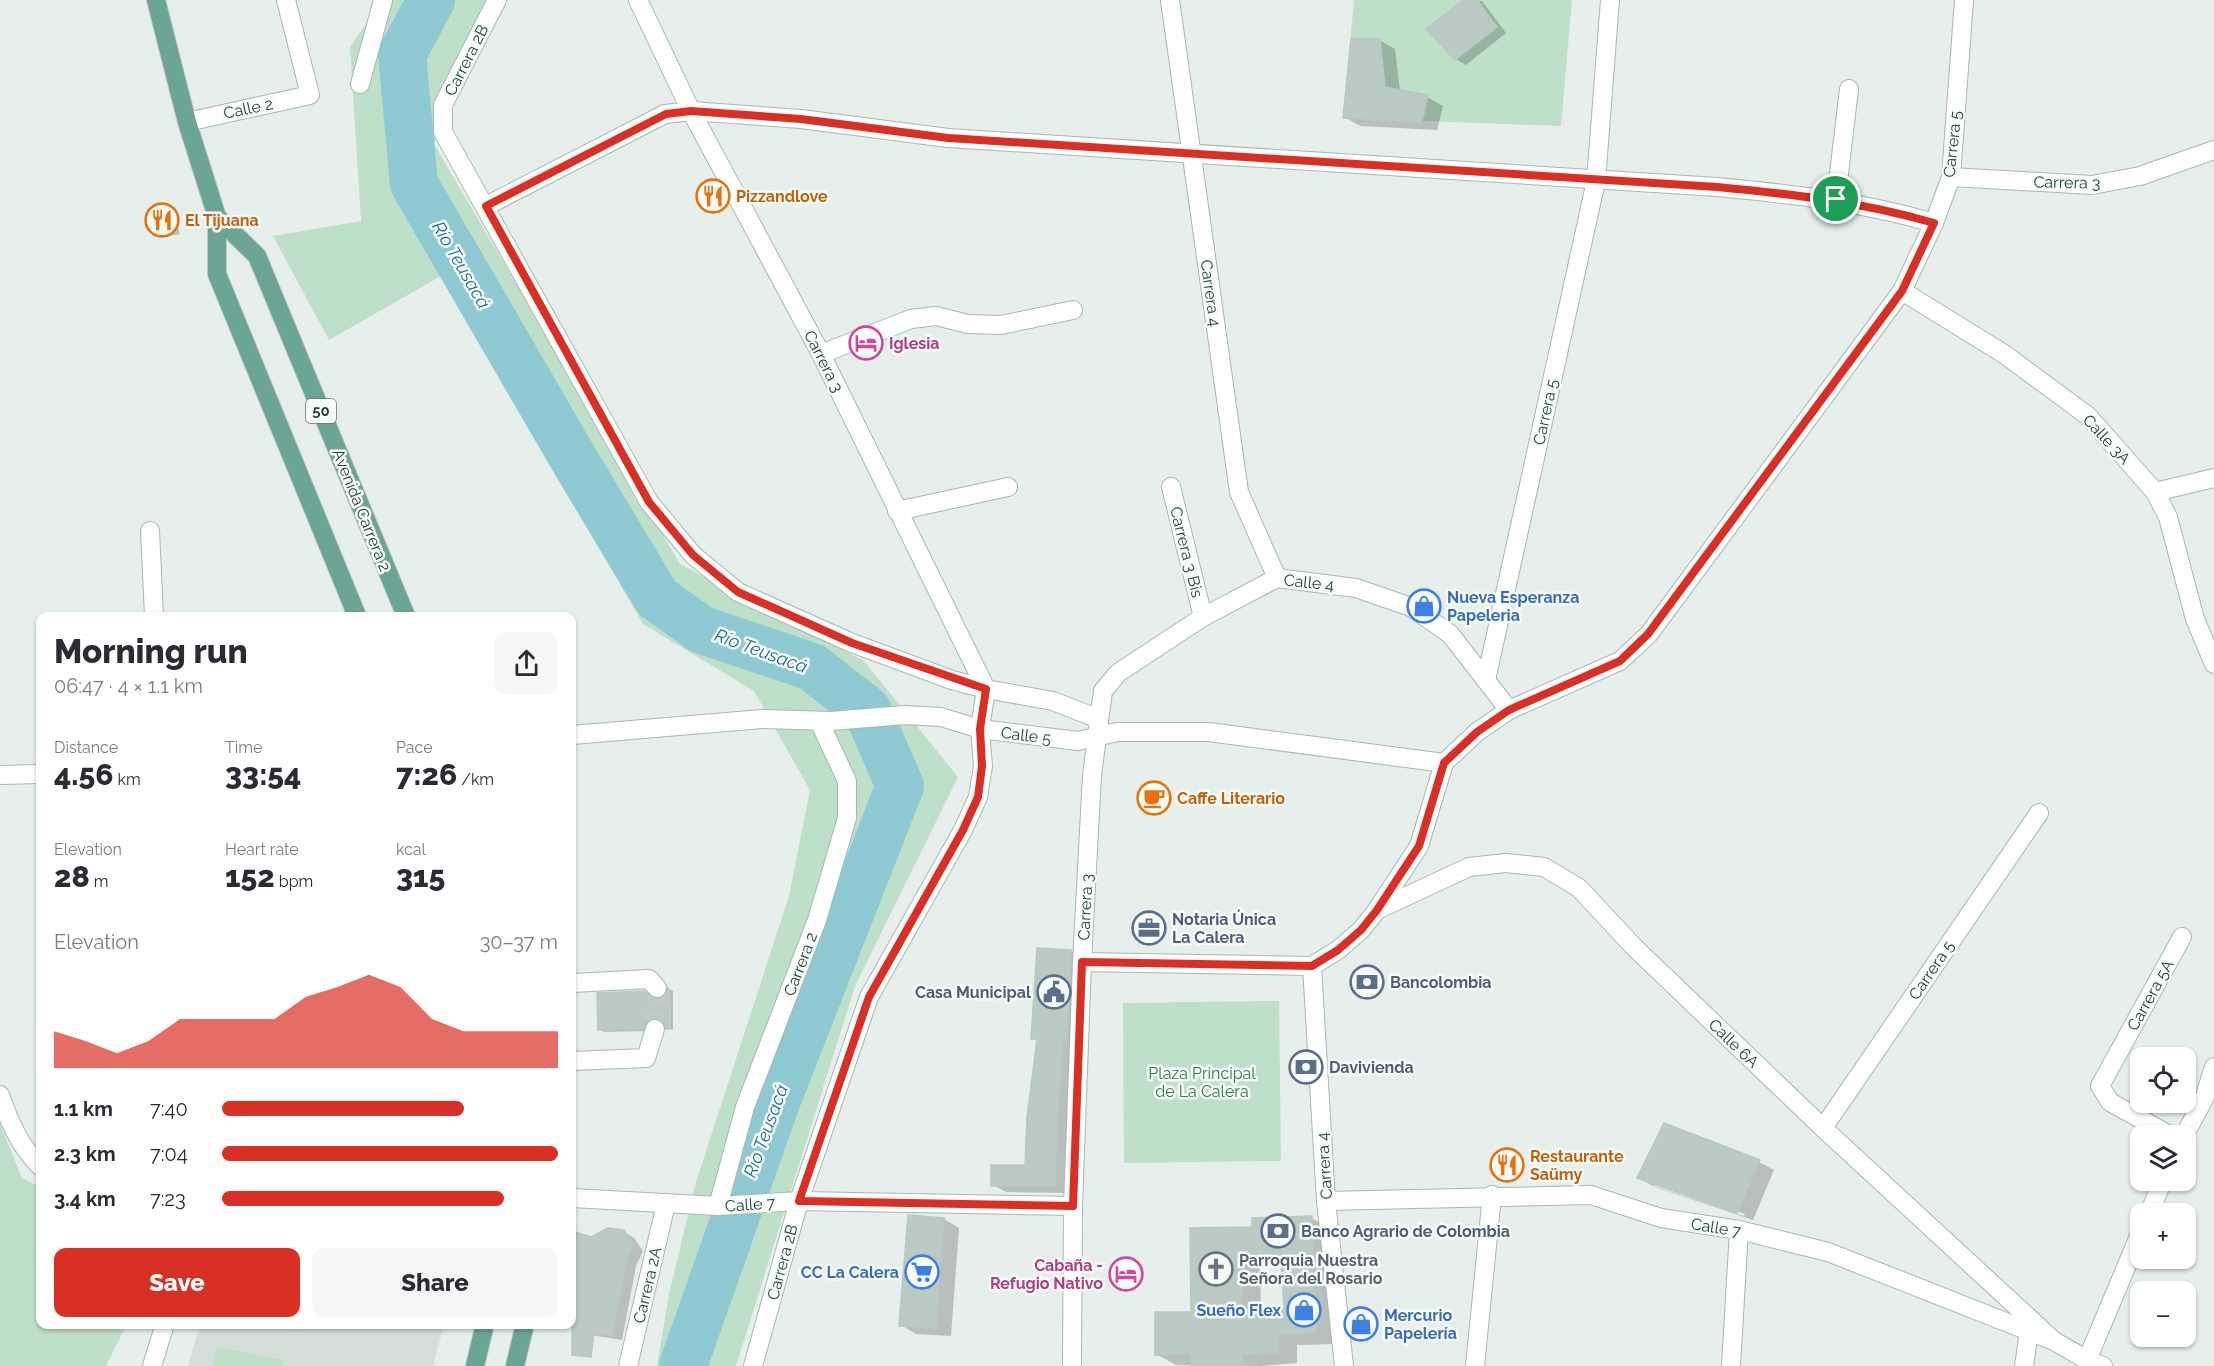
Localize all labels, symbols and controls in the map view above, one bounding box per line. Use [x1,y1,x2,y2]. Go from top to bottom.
street label: Carrera 2B [440,21,492,99]
street label: Calle 2 [222,94,275,123]
street label: Carrera 5 [1940,109,1965,178]
street label: Carrera 3 [2033,172,2101,193]
pin [1810,173,1861,224]
restaurant icon: Pizzandlove [695,178,731,214]
icon: arrive [1819,182,1852,215]
place label: Pizzandlove [736,187,828,206]
restaurant icon: El Tijuana [144,202,180,238]
place label: El Tijuana [185,211,259,230]
water label: Río Teusacá [428,217,495,312]
street label: Carrera 4 [1196,258,1225,328]
hotel icon: Iglesia [848,325,884,361]
street label: Carrera 3 [800,327,847,395]
place label: Iglesia [889,334,939,353]
street label: Carrera 5 [1529,377,1562,447]
road number: 50 [306,399,336,423]
street label: Calle 3A [2079,410,2135,468]
street label: Avenida Carrera 2 [328,446,395,574]
street label: Carrera 3 Bis [1166,505,1207,600]
street label: Calle 4 [1283,570,1335,595]
shop icon: Nueva Esperanza Papeleria [1406,588,1442,624]
place label: Nueva Esperanza Papeleria [1447,588,1579,625]
water label: Río Teusacá [712,624,811,677]
text: Morning run [54,632,248,671]
button: share [495,632,558,695]
text: 06:47 · 4 × 1.1 km [54,674,203,698]
street label: Calle 5 [1000,723,1052,748]
text: Distance [54,738,118,757]
text: Time [225,738,262,757]
text: Pace [396,738,433,757]
text: 4.56 [54,757,114,792]
text: 33:54 [225,757,301,792]
text: 7:26 [396,757,457,792]
text: km [114,770,141,789]
text: /km [457,770,494,789]
cafe icon: Caffe Literario [1136,780,1172,816]
place label: Caffe Literario [1177,789,1285,808]
text: Elevation [54,840,122,859]
text: Heart rate [225,840,299,859]
text: kcal [396,840,426,859]
text: 28 [54,859,90,894]
text: 152 [225,859,275,894]
text: 315 [396,859,445,894]
text: m [90,872,108,891]
text: bpm [275,872,313,891]
street label: Carrera 3 [1074,873,1097,941]
place label: Notaria Única La Calera [1172,909,1276,947]
office icon: Notaria Única La Calera [1131,910,1167,946]
text: Elevation [54,930,139,954]
text: 30–37 m [480,930,558,954]
street label: Carrera 2 [780,930,821,999]
street label: Carrera 5 [1905,937,1958,1003]
street label: Carrera 5A [2123,956,2178,1034]
bank icon: Bancolombia [1349,964,1385,1000]
place label: Bancolombia [1390,973,1491,992]
public building icon: Casa Municipal [1036,974,1072,1010]
place label: Casa Municipal [915,983,1032,1002]
street label: Calle 6A [1705,1015,1763,1072]
map controls [2130,1047,2196,1347]
button: locate [2130,1047,2196,1113]
bank icon: Davivienda [1288,1049,1324,1085]
place label: Davivienda [1329,1058,1414,1077]
park label: Plaza Principal de La Calera [1148,1064,1256,1101]
water label: Río Teusacá [739,1081,792,1180]
text: 1.1 km [54,1097,113,1121]
text: 7:40 [150,1097,188,1121]
button: layers [2130,1125,2196,1191]
street label: Carrera 4 [1313,1132,1336,1200]
text: 2.3 km [54,1142,116,1166]
text: 7:04 [150,1142,188,1166]
restaurant icon: Restaurante Saümy [1489,1147,1525,1183]
place label: Restaurante Saümy [1530,1147,1624,1184]
text: 3.4 km [54,1187,116,1211]
text: 7:23 [150,1187,186,1211]
street label: Calle 7 [724,1193,776,1216]
button: + [2130,1203,2196,1269]
bank icon: Banco Agrario de Colombia [1260,1213,1296,1249]
street label: Calle 7 [1690,1214,1743,1241]
street label: Carrera 2B [763,1222,802,1302]
place label: Banco Agrario de Colombia [1301,1222,1510,1241]
street label: Carrera 2A [630,1245,666,1325]
button: Save [54,1248,300,1317]
button: Share [312,1248,558,1317]
church icon: Parroquia Nuestra Señora del Rosario [1198,1251,1234,1287]
place label: Parroquia Nuestra Señora del Rosario [1239,1251,1383,1288]
supermarket icon: CC La Calera [904,1254,940,1290]
place label: Cabaña - Refugio Nativo [990,1256,1103,1293]
hotel icon: Cabaña - Refugio Nativo [1108,1256,1144,1292]
place label: CC La Calera [801,1263,899,1282]
button: − [2130,1281,2196,1347]
shop icon: Sueño Flex [1286,1292,1322,1328]
place label: Sueño Flex [1197,1301,1281,1320]
shop icon: Mercurio Papelería [1343,1306,1379,1342]
place label: Mercurio Papelería [1384,1306,1457,1343]

